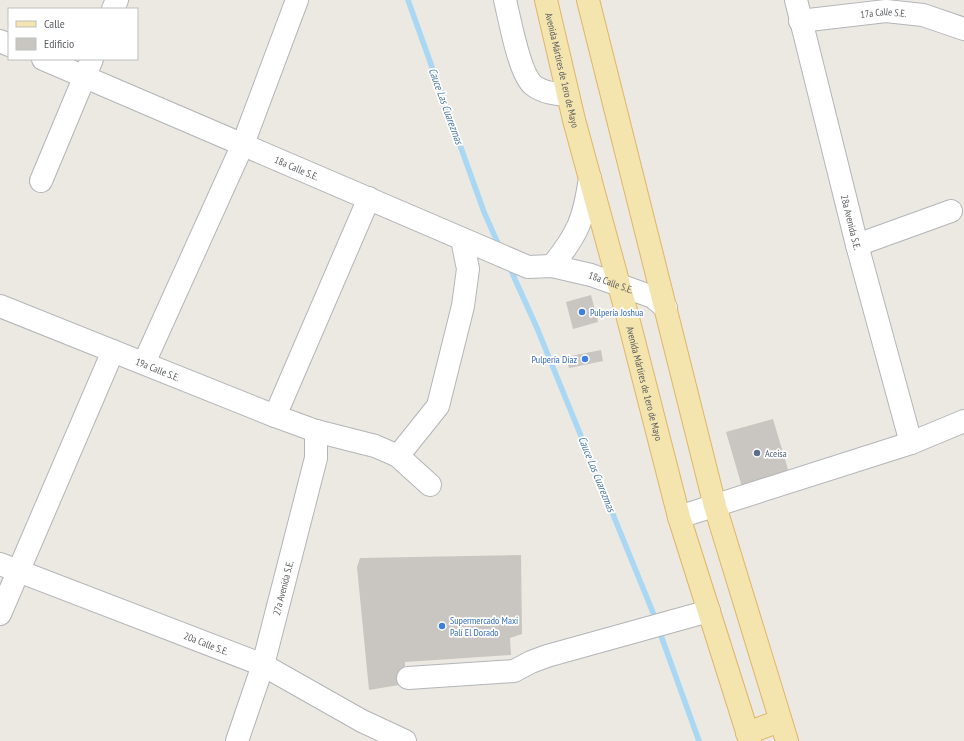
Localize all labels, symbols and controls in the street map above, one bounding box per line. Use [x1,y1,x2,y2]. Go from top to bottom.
street label: 17a Calle S.E. [860,4,907,20]
legend [8,8,138,60]
street label: Avenida Mártires de 1ero de Mayo [543,11,582,129]
text: Calle [44,16,65,31]
text: Edificio [44,36,74,51]
water label: Cauce Las Cuarezmas [426,66,467,147]
street label: 18a Calle S.E. [273,153,321,183]
street label: 28a Avenida S.E. [838,193,865,252]
street label: 18a Calle S.E. [587,268,635,296]
place label: Pulpería Joshua [590,306,643,319]
marker: Pulpería Joshua [577,307,587,317]
street label: Avenida Mártires de 1ero de Mayo [624,325,666,442]
place label: Pulpería Díaz [532,353,577,366]
street label: 19a Calle S.E. [134,354,182,384]
marker: Pulpería Díaz [580,354,590,364]
water label: Cauce Los Cuarezmas [575,434,619,515]
place label: Aceisa [765,447,787,460]
marker: Aceisa [752,448,762,458]
street label: 27a Avenida S.E. [269,559,296,617]
place label: Supermercado Maxi Palí El Dorado [450,614,518,639]
marker: Supermercado Maxi Palí El Dorado [437,621,447,631]
street label: 20a Calle S.E. [182,629,231,658]

